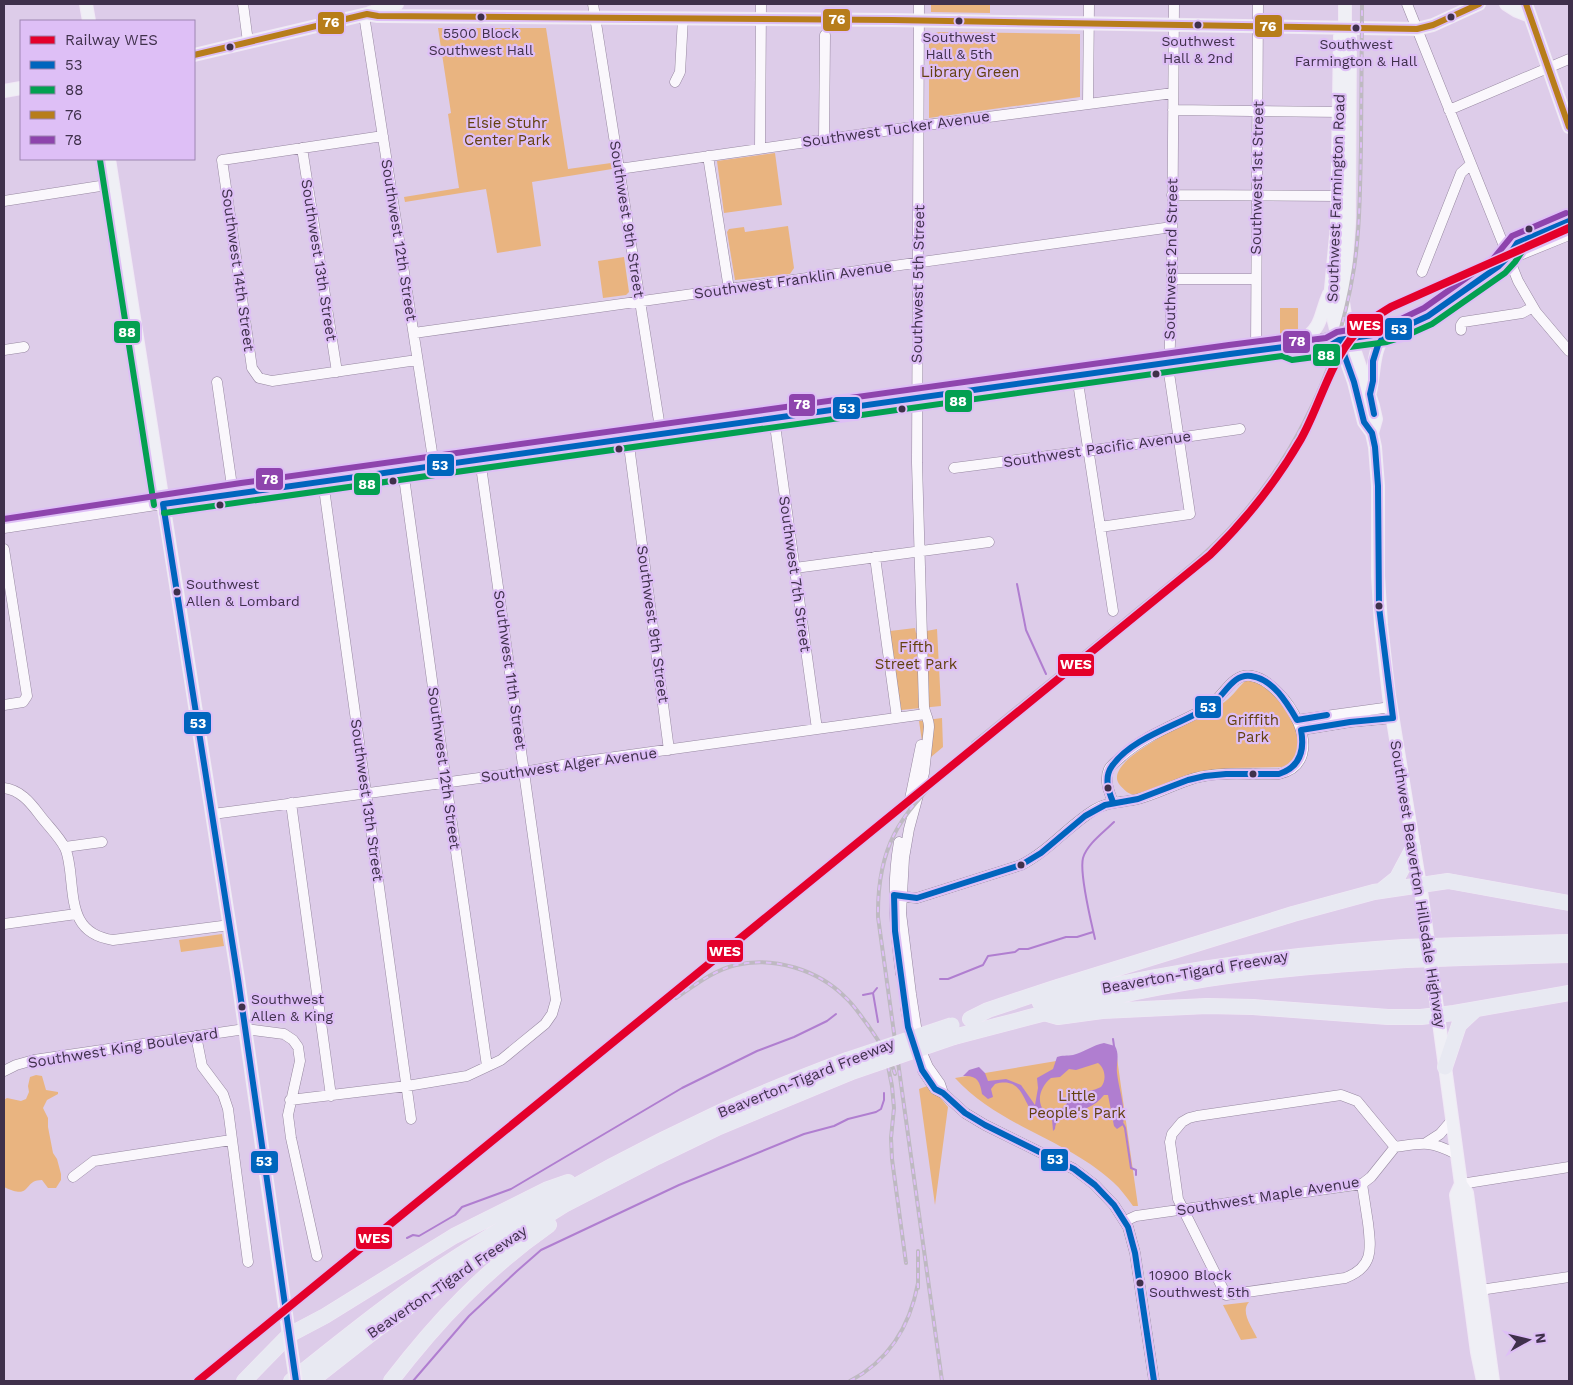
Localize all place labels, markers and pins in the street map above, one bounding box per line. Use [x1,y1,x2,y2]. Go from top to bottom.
marker: 5500 Block Southwest Hall [476,12,486,22]
unlabelled marker [1446,12,1456,22]
marker: Southwest Hall & 5th [954,16,964,26]
marker: Southwest Hall & 2nd [1193,20,1203,30]
marker: Southwest Farmington & Hall [1351,23,1361,33]
place label: 5500 Block Southwest Hall [429,25,534,58]
place label: Southwest Hall & 5th [922,29,996,62]
place label: Southwest Hall & 2nd [1161,33,1235,66]
place label: Southwest Farmington & Hall [1295,36,1418,69]
unlabelled marker [225,42,235,52]
unlabelled marker [1524,224,1534,234]
unlabelled marker [1151,369,1161,379]
unlabelled marker [897,404,907,414]
unlabelled marker [614,444,624,454]
unlabelled marker [388,476,398,486]
unlabelled marker [215,500,225,510]
place label: Southwest Allen & Lombard [186,576,300,609]
marker: Southwest Allen & Lombard [172,587,182,597]
unlabelled marker [1374,601,1384,611]
unlabelled marker [1248,769,1258,779]
unlabelled marker [1103,783,1113,793]
unlabelled marker [1016,860,1026,870]
place label: Southwest Allen & King [251,991,333,1024]
marker: Southwest Allen & King [237,1002,247,1012]
place label: 10900 Block Southwest 5th [1149,1267,1250,1300]
marker: 10900 Block Southwest 5th [1135,1278,1145,1288]

